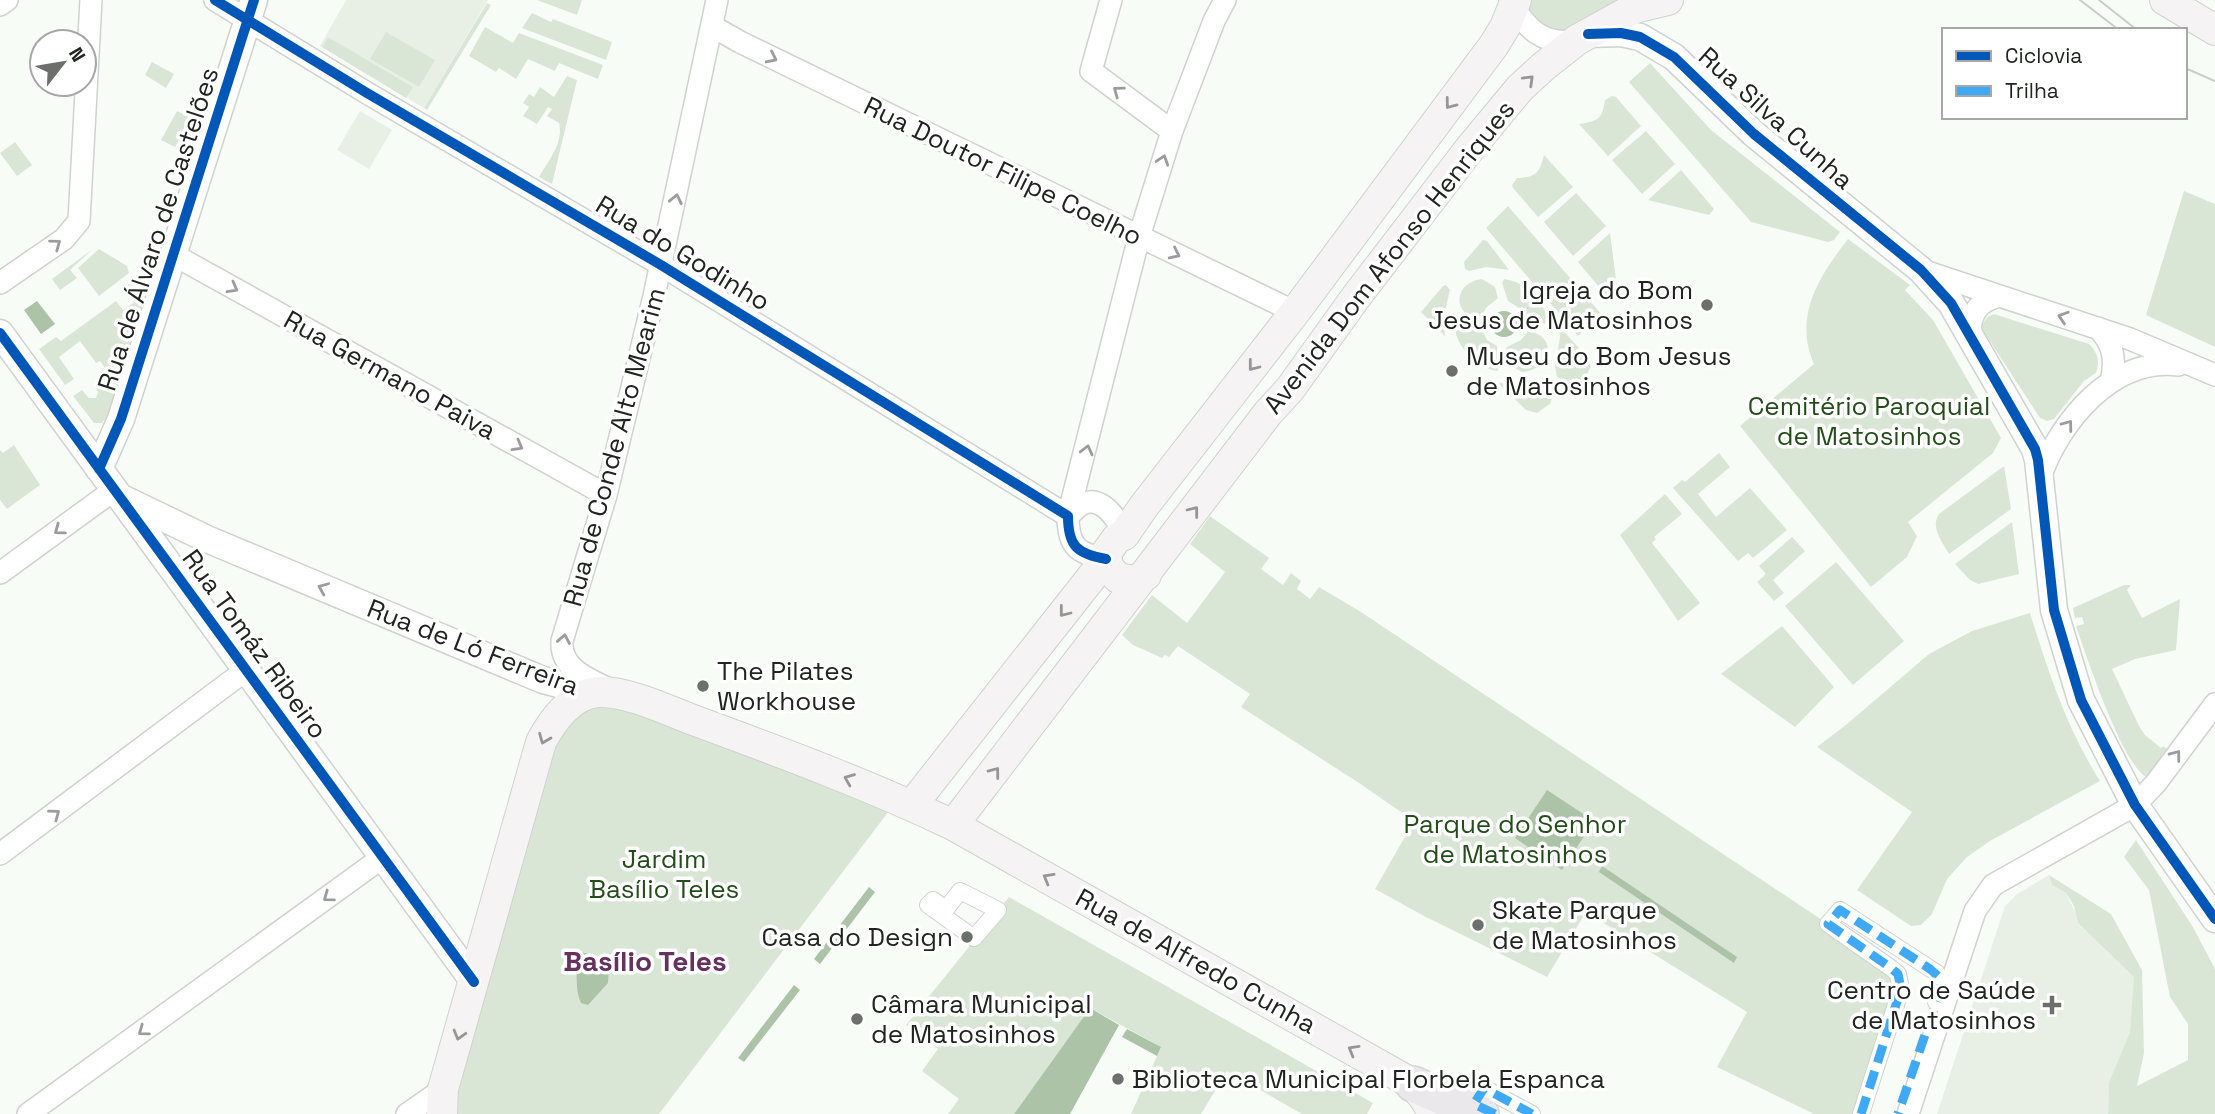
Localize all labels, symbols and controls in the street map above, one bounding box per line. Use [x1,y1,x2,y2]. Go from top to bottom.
north arrow [28,28,98,98]
legend [1942,28,2187,119]
street label: Rua Silva Cunha [1691,39,1861,197]
text: Ciclovia [2005,42,2082,69]
text: N [63,43,91,66]
one-way arrow [765,50,777,64]
street label: Rua de Álvaro de Castelões [90,63,226,395]
one-way arrow [1521,75,1534,88]
text: Trilha [2005,77,2059,104]
one-way arrow [1113,86,1125,99]
street label: Rua Doutor Filipe Coelho [858,89,1148,253]
street label: Avenida Dom Afonso Henriques [1256,93,1522,421]
one-way arrow [1445,96,1458,109]
one-way arrow [1155,154,1170,166]
street label: Rua do Godinho [589,188,777,318]
one-way arrow [667,193,682,205]
one-way arrow [48,240,61,252]
one-way arrow [1168,246,1180,260]
place label: Igreja do Bom Jesus de Matosinhos [1428,273,1693,337]
one-way arrow [226,280,239,293]
street label: Rua de Conde Alto Mearim [555,284,673,610]
marker: Igreja do Bom Jesus de Matosinhos [1699,297,1715,313]
street label: Rua Germano Paiva [278,303,502,447]
one-way arrow [2057,311,2069,325]
place label: Museu do Bom Jesus de Matosinhos [1466,339,1731,403]
one-way arrow [1248,358,1261,371]
marker: Museu do Bom Jesus de Matosinhos [1444,363,1460,379]
park label: Cemitério Paroquial de Matosinhos [1748,389,1990,453]
one-way arrow [2060,420,2073,433]
one-way arrow [511,438,523,451]
one-way arrow [1078,445,1093,457]
one-way arrow [1185,506,1198,518]
one-way arrow [54,522,67,534]
street label: Rua Tomáz Ribeiro [175,542,335,746]
one-way arrow [318,582,331,596]
street label: Rua de Ló Ferreira [362,591,584,703]
one-way arrow [1059,605,1072,617]
one-way arrow [556,633,571,645]
place label: The Pilates Workhouse [717,654,856,718]
marker: The Pilates Workhouse [695,678,711,694]
one-way arrow [538,731,552,744]
one-way arrow [2168,751,2181,763]
one-way arrow [987,767,1000,780]
one-way arrow [843,773,856,787]
park label: Parque do Senhor de Matosinhos [1404,807,1626,871]
one-way arrow [47,809,59,822]
park label: Jardim Basílio Teles [589,842,739,906]
one-way arrow [1043,873,1056,886]
street label: Rua de Alfredo Cunha [1070,881,1322,1041]
one-way arrow [323,889,336,901]
place label: Skate Parque de Matosinhos [1492,893,1677,957]
marker: Skate Parque de Matosinhos [1470,917,1486,933]
place label: Casa do Design [761,920,953,954]
marker: Casa do Design [959,929,975,945]
district label: Basílio Teles [563,943,727,979]
place label: Centro de Saúde de Matosinhos [1827,973,2036,1037]
place label: Câmara Municipal de Matosinhos [871,987,1092,1051]
marker: Centro de Saúde de Matosinhos [2042,995,2062,1015]
marker: Câmara Municipal de Matosinhos [849,1011,865,1027]
one-way arrow [138,1022,151,1035]
one-way arrow [452,1029,467,1041]
one-way arrow [1348,1045,1361,1058]
place label: Biblioteca Municipal Florbela Espanca [1132,1062,1605,1096]
marker: Biblioteca Municipal Florbela Espanca [1110,1071,1126,1087]

